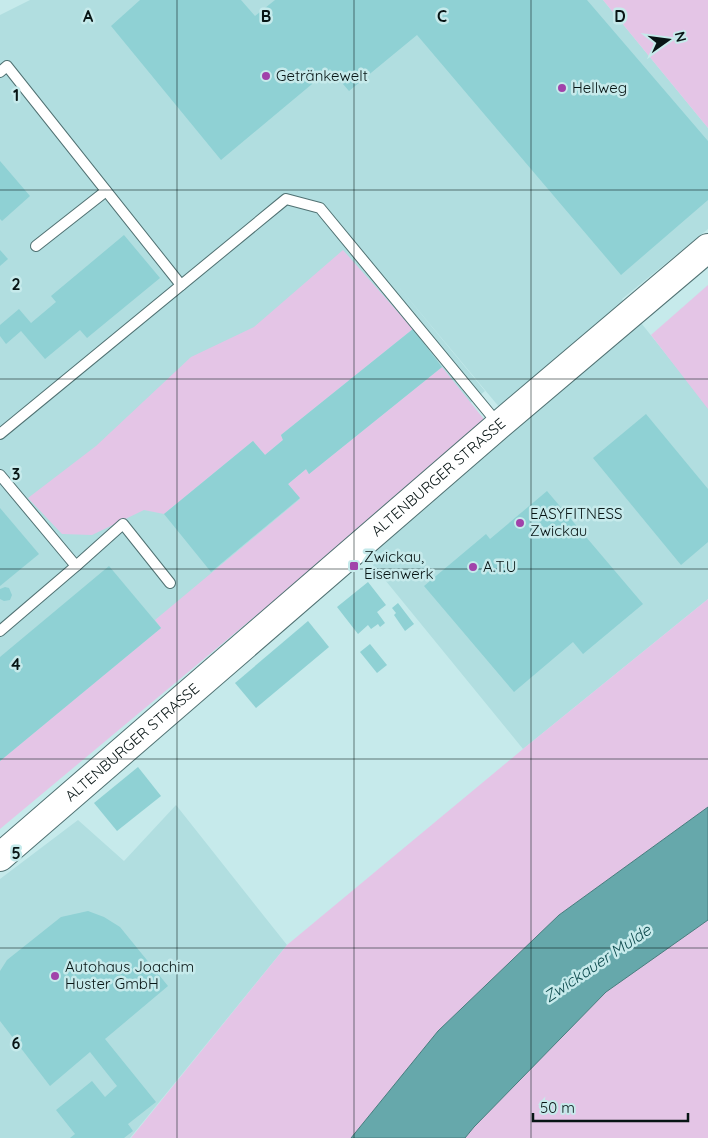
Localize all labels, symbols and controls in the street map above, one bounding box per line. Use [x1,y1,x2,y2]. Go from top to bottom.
text: A [83,6,94,26]
text: B [261,6,271,26]
text: C [437,6,447,26]
text: D [614,6,626,26]
north arrow [643,15,693,65]
text: N [671,30,691,44]
place label: Getränkewelt [276,66,368,85]
marker: Getränkewelt [260,70,272,82]
place label: Hellweg [572,78,627,97]
marker: Hellweg [556,82,568,94]
text: 1 [13,85,19,105]
text: 2 [11,274,21,294]
street label: ALTENBURGER STRASSE [367,414,509,540]
text: 3 [12,464,20,484]
place label: EASYFITNESS Zwickau [530,504,622,540]
marker: EASYFITNESS Zwickau [514,517,526,529]
place label: Zwickau, Eisenwerk [364,547,433,583]
place label: A.T.U [483,557,516,576]
marker: Zwickau, Eisenwerk [348,560,360,572]
marker: A.T.U [467,561,479,573]
text: 4 [11,654,21,674]
street label: ALTENBURGER STRASSE [61,679,203,805]
text: 5 [11,843,21,863]
water label: Zwickauer Mulde [539,919,655,1006]
place label: Autohaus Joachim Huster GmbH [65,957,194,993]
marker: Autohaus Joachim Huster GmbH [49,970,61,982]
text: 6 [12,1033,21,1053]
scale bar [533,1090,688,1122]
text: 50 m [540,1098,575,1117]

